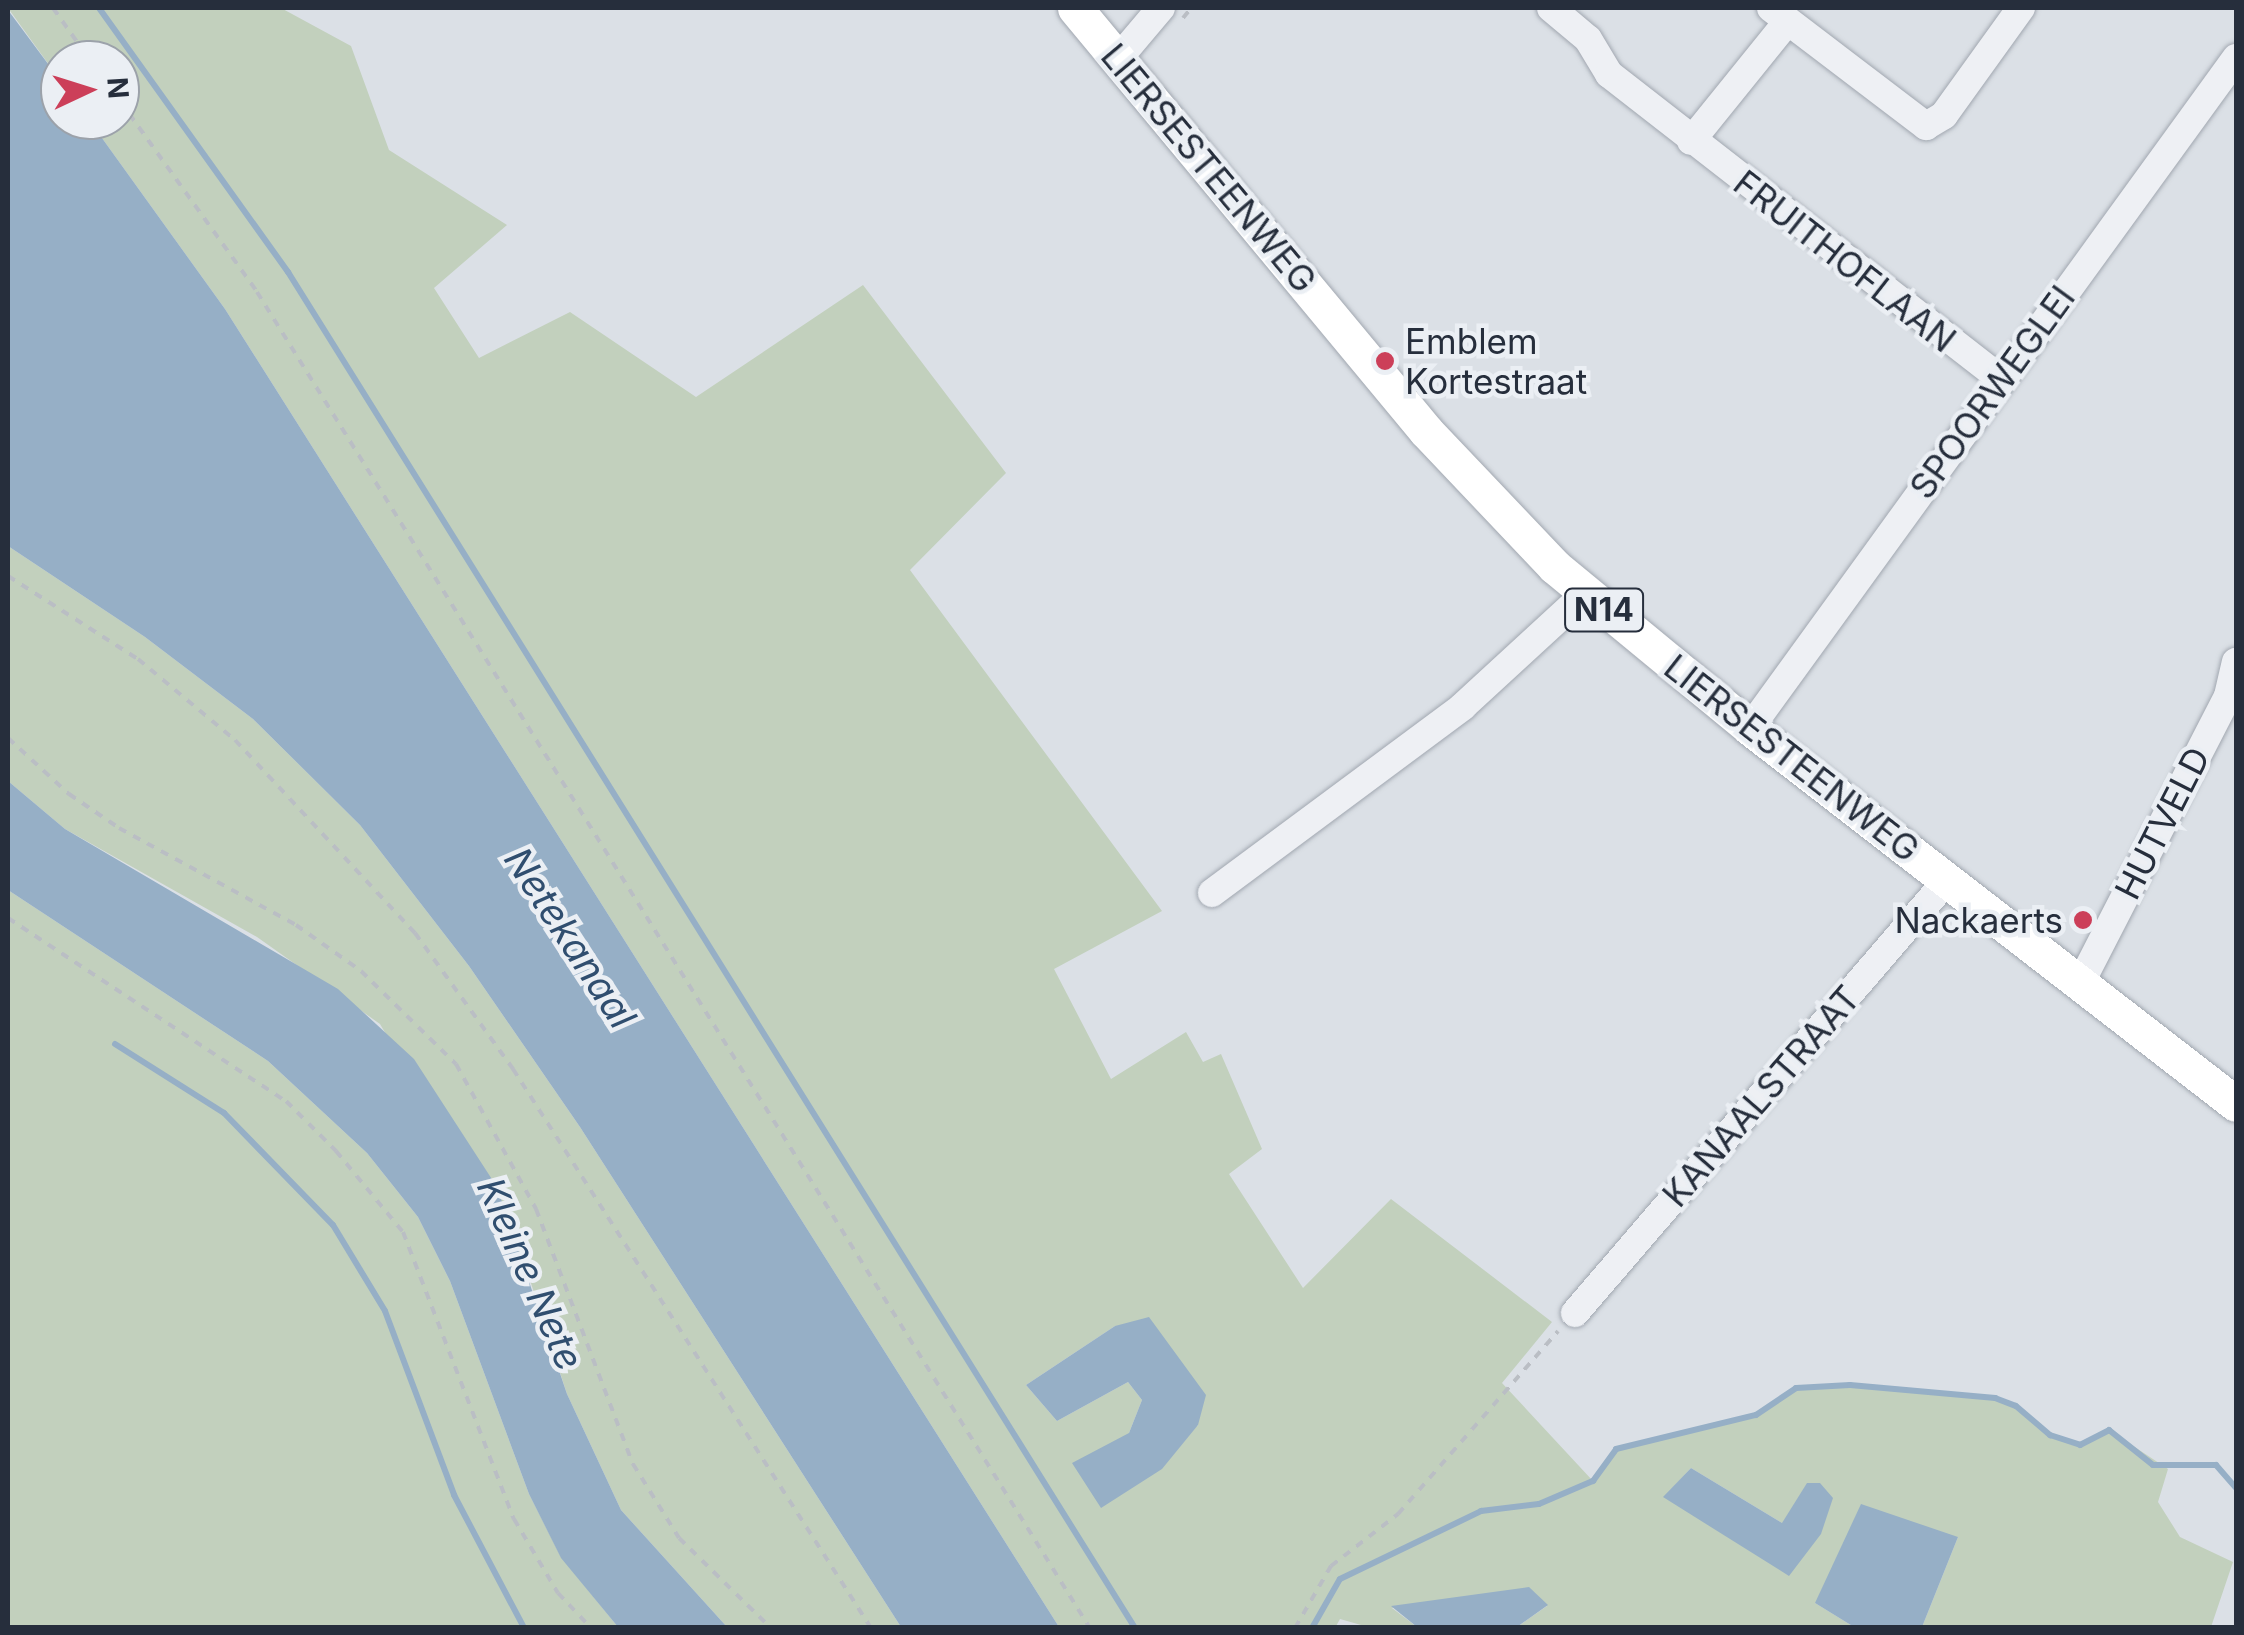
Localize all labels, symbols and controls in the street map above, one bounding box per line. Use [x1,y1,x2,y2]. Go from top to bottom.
street label: LIERSESTEENWEG [1093,35,1325,301]
north arrow [40,40,140,140]
text: N [100,76,136,100]
street label: FRUITHOFLAAN [1726,161,1964,361]
street label: SPOORWEGLEI [1901,277,2083,507]
place label: Emblem Kortestraat [1405,320,1587,402]
marker: Emblem Kortestraat [1374,350,1396,372]
road number: N14 [1564,583,1644,637]
street label: LIERSESTEENWEG [1656,646,1928,870]
street label: HUTVELD [2106,740,2218,906]
water label: Netekanaal [495,839,645,1037]
place label: Nackaerts [1894,899,2063,941]
marker: Nackaerts [2072,909,2094,931]
street label: KANAALSTRAAT [1654,977,1868,1215]
water label: Kleine Nete [467,1171,593,1377]

